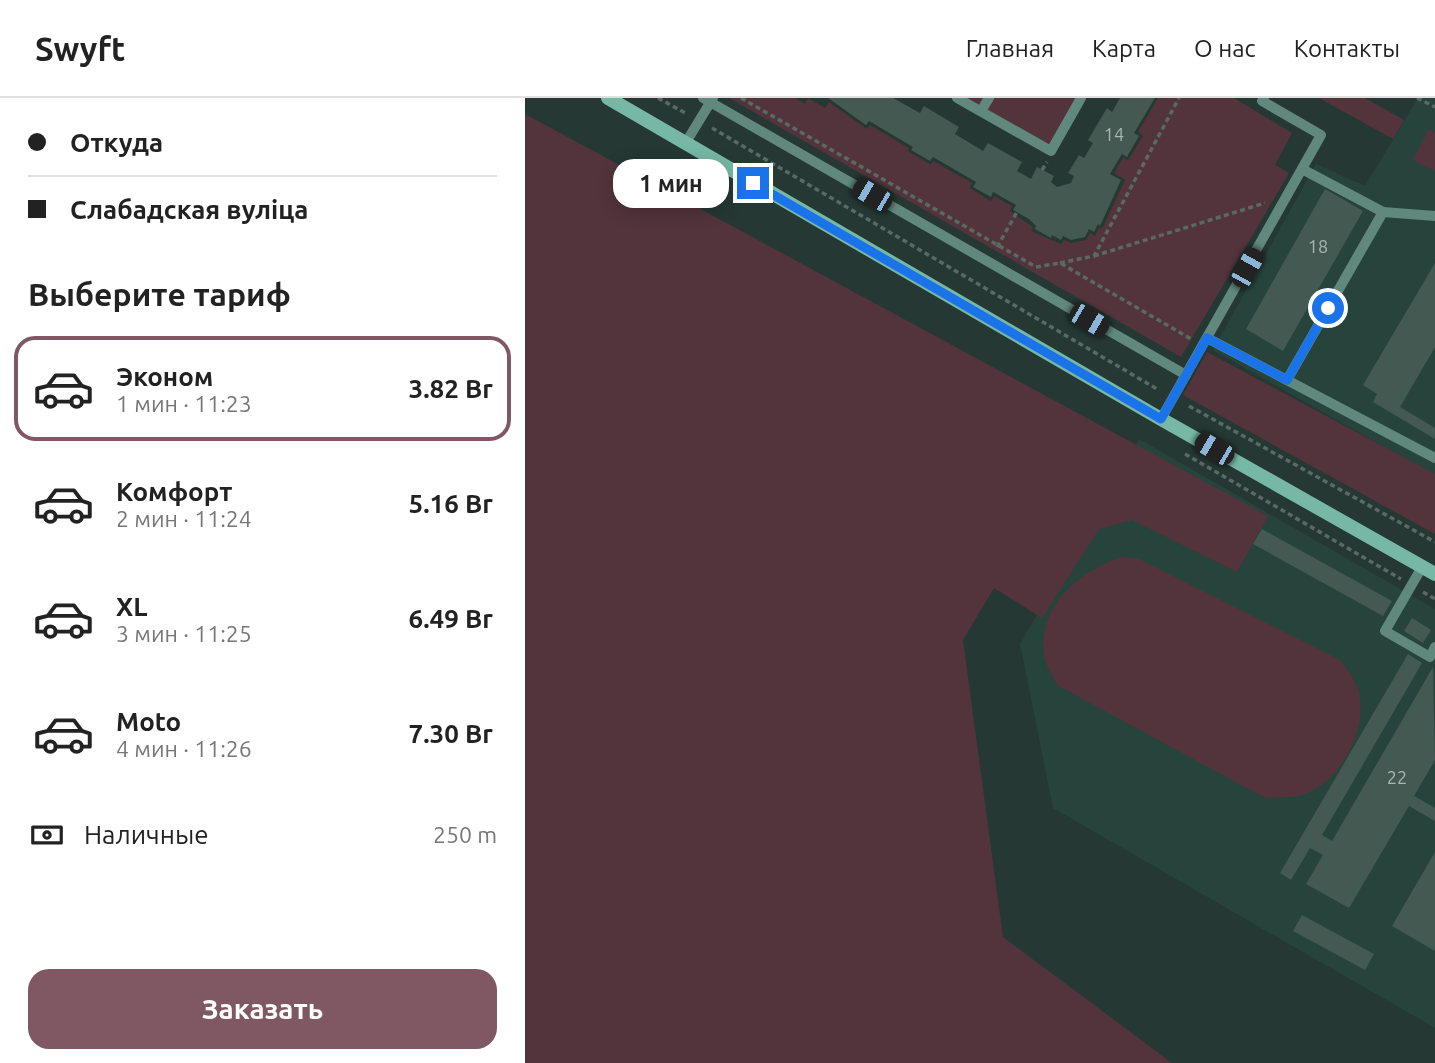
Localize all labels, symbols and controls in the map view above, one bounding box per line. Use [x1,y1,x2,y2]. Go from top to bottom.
text: Swyft [35,30,125,67]
text: Главная [966,35,1054,62]
text: Карта [1092,35,1156,62]
text: О нас [1194,35,1256,62]
text: Контакты [1294,35,1400,62]
house number: 14 [1104,124,1124,144]
text: Откуда [70,128,163,157]
callout: 1 мин [613,158,729,208]
route end [737,167,769,199]
text: 1 мин [639,171,703,196]
car [849,175,896,215]
text: Слабадская вуліца [70,195,308,224]
house number: 18 [1308,236,1328,256]
car [1228,245,1267,291]
text: Выберите тариф [28,276,291,312]
route start [1312,292,1344,324]
car [1066,300,1113,340]
icon: car [32,357,95,420]
text: Эконом [116,362,213,391]
text: 3.82 Br [409,374,493,403]
text: 1 мин · 11:23 [116,391,252,416]
car [1191,429,1238,469]
icon: car [32,472,95,535]
text: Комфорт [116,477,232,506]
text: 5.16 Br [409,489,493,518]
text: 2 мин · 11:24 [116,506,252,531]
icon: car [32,587,95,650]
text: XL [116,592,147,621]
text: 6.49 Br [409,604,493,633]
text: 3 мин · 11:25 [116,621,252,646]
icon: car [32,702,95,765]
text: Moto [116,707,181,736]
text: 7.30 Br [409,719,493,748]
text: 4 мин · 11:26 [116,736,252,761]
house number: 22 [1387,767,1407,787]
icon: cash [28,816,66,854]
text: Наличные [84,820,209,849]
text: 250 m [433,822,497,847]
button: Заказать [28,969,497,1049]

